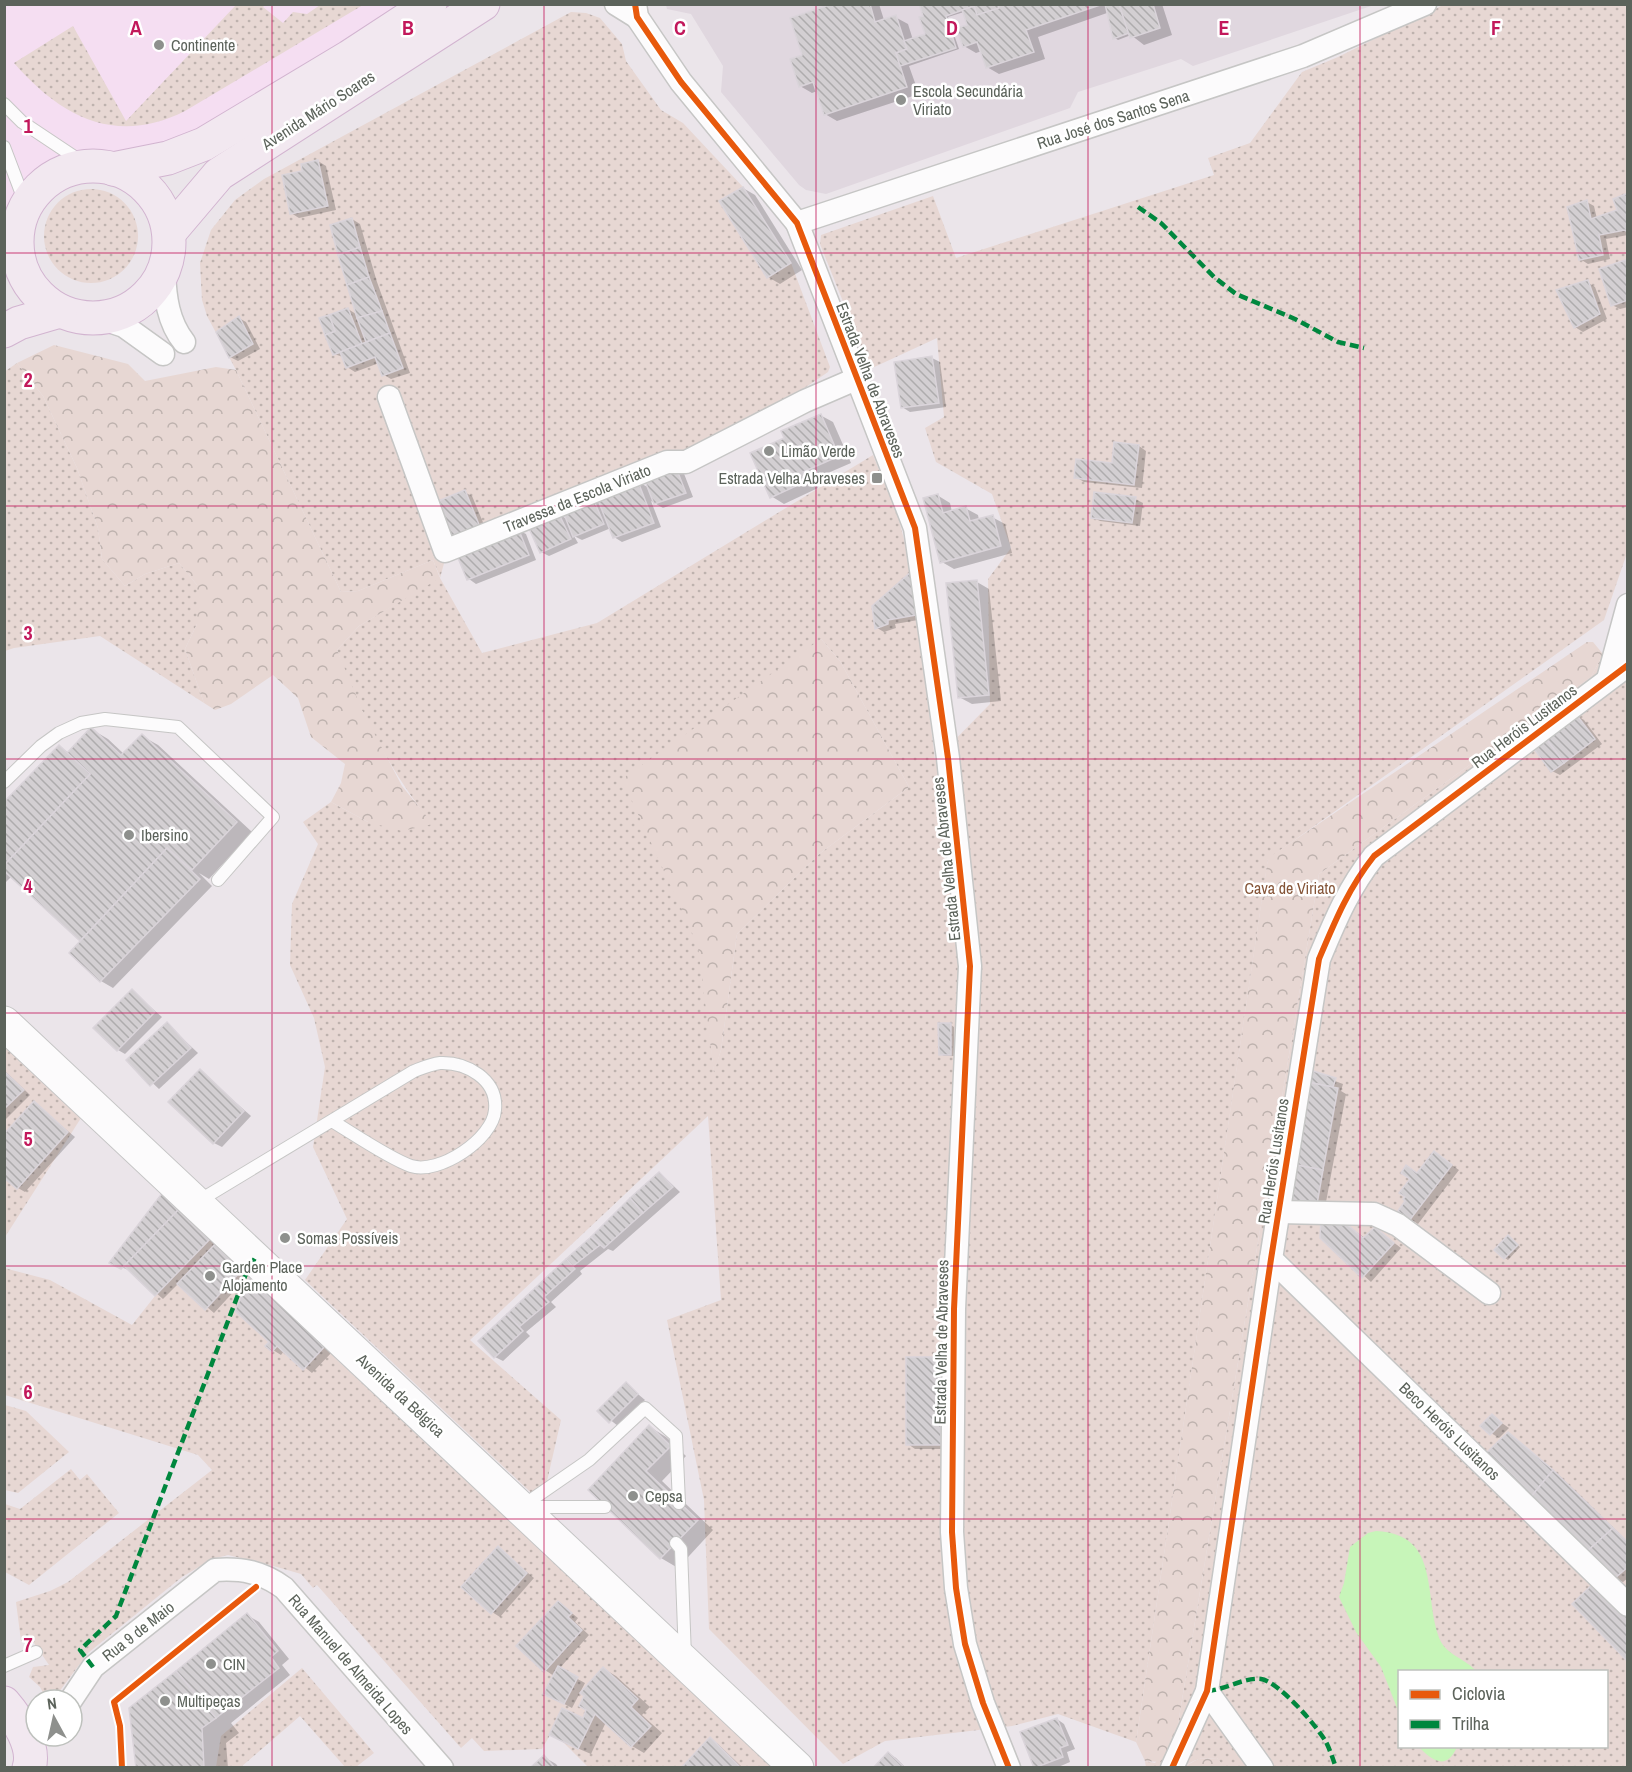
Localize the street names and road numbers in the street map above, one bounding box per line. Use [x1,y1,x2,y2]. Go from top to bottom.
street label: Avenida Mário Soares [257,65,379,155]
street label: Rua José dos Santos Sena [1034,84,1193,154]
street label: Estrada Velha de Abraveses [831,299,911,461]
street label: Travessa da Escola Viriato [500,458,654,538]
street label: Rua Heróis Lusitanos [1467,679,1581,773]
street label: Estrada Velha de Abraveses [926,776,966,942]
street label: Rua Heróis Lusitanos [1252,1097,1294,1225]
street label: Estrada Velha de Abraveses [929,1259,953,1425]
street label: Avenida da Bélgica [351,1348,451,1442]
street label: Beco Heróis Lusitanos [1395,1377,1505,1485]
street label: Rua Manuel de Almeida Lopes [284,1589,418,1739]
street label: Rua 9 de Maio [97,1596,179,1666]

